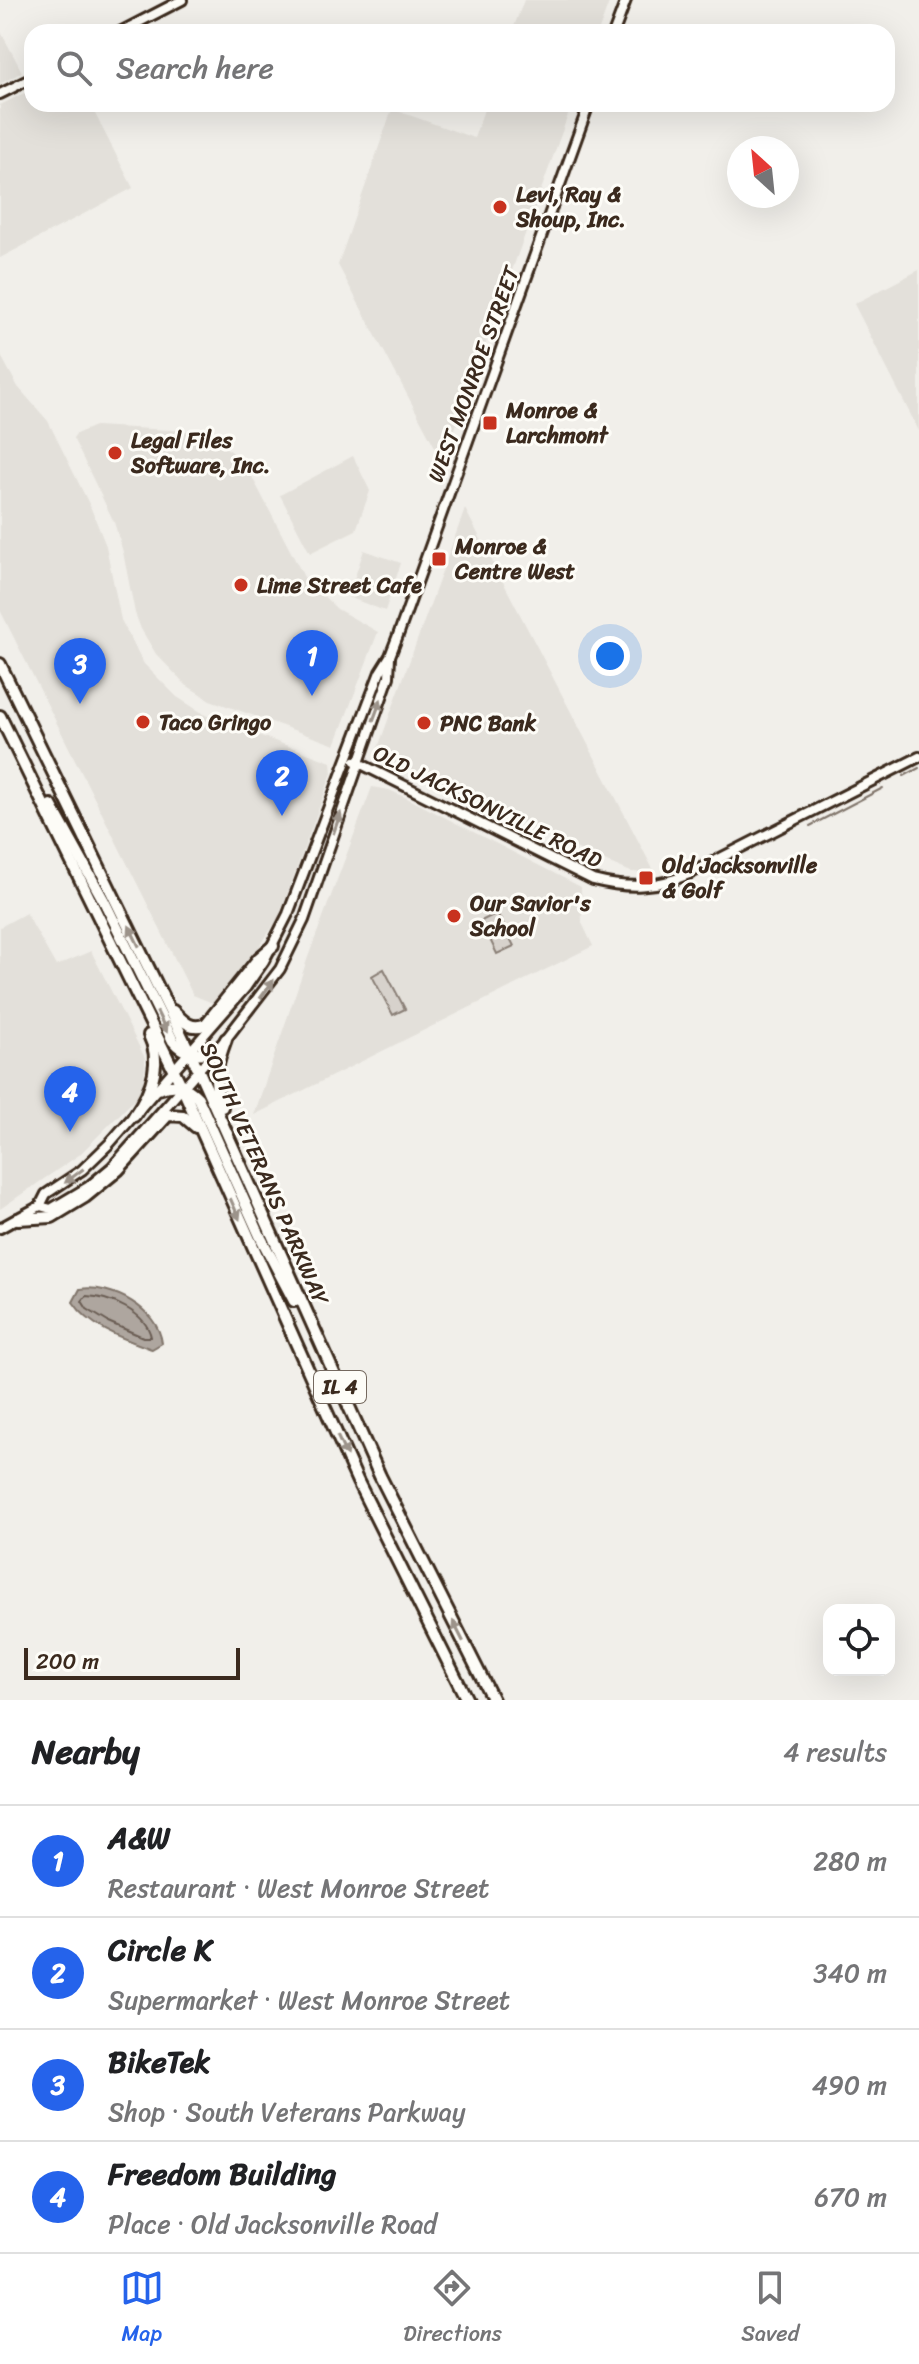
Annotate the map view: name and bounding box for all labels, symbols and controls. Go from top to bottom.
search box [24,24,895,112]
text: Search here [116,41,274,95]
icon: search [52,46,96,90]
north arrow [727,136,799,208]
place label: Levi, Ray & Shoup, Inc. [515,175,626,239]
marker: Levi, Ray & Shoup, Inc. [491,198,509,216]
street label: WEST MONROE STREET [416,259,531,488]
place label: Monroe & Larchmont [505,391,609,455]
marker: Monroe & Larchmont [481,414,499,432]
place label: Legal Files Software, Inc. [130,421,270,485]
marker: Legal Files Software, Inc. [106,444,124,462]
place label: Monroe & Centre West [454,527,575,591]
marker: Monroe & Centre West [430,550,448,568]
place label: Lime Street Cafe [257,566,422,605]
marker: Lime Street Cafe [232,576,250,594]
pin: 1 [286,630,338,696]
your location [590,636,630,676]
pin: 3 [54,638,106,704]
one-way arrow [371,698,384,722]
place label: Taco Gringo [159,703,272,742]
place label: PNC Bank [440,704,536,743]
marker: Taco Gringo [134,713,152,731]
marker: PNC Bank [415,714,433,732]
street label: OLD JACKSONVILLE ROAD [366,734,609,879]
pin: 2 [256,750,308,816]
one-way arrow [331,811,343,835]
place label: Old Jacksonville & Golf [662,846,818,910]
marker: Old Jacksonville & Golf [637,869,655,887]
place label: Our Savior's School [469,884,591,948]
marker: Our Savior's School [445,907,463,925]
one-way arrow [127,924,140,947]
one-way arrow [258,978,274,999]
one-way arrow [155,1010,169,1033]
street label: SOUTH VETERANS PARKWAY [189,1035,341,1313]
pin: 4 [44,1066,96,1132]
one-way arrow [64,1167,84,1183]
one-way arrow [229,1197,242,1221]
road number: IL 4 [314,1371,366,1403]
one-way arrow [335,1434,348,1458]
map controls [823,1604,895,1676]
button: locate [823,1604,895,1676]
one-way arrow [451,1619,464,1642]
text: 200 m [36,1642,99,1681]
scale bar [24,1644,240,1680]
text: Nearby [32,1722,140,1782]
text: 4 results [783,1729,887,1775]
text: A&W [108,1811,170,1865]
text: 1 [52,1838,64,1884]
text: 280 m [813,1838,887,1884]
text: Restaurant · West Monroe Street [108,1865,489,1911]
text: Circle K [108,1923,212,1977]
text: 2 [50,1950,66,1996]
text: 340 m [813,1950,887,1996]
text: Supermarket · West Monroe Street [108,1977,510,2023]
text: BikeTek [108,2035,210,2089]
text: 3 [51,2062,65,2108]
text: 490 m [812,2062,887,2108]
text: Shop · South Veterans Parkway [108,2089,465,2135]
text: Freedom Building [108,2147,336,2201]
text: 4 [50,2174,66,2220]
text: 670 m [814,2174,887,2220]
text: Place · Old Jacksonville Road [108,2201,437,2247]
tab: Map [120,2266,164,2353]
tab: Directions [403,2266,502,2353]
tab: Saved [741,2266,799,2353]

